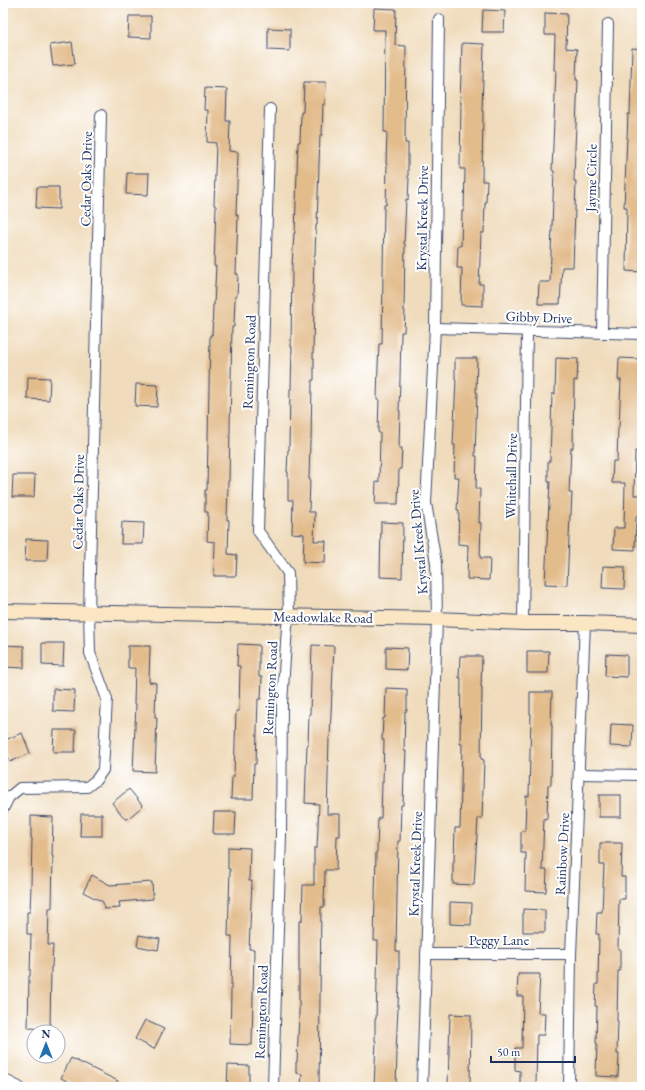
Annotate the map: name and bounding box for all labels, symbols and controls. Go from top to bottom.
street label: Cedar Oaks Drive [76,131,96,227]
street label: Jayme Circle [581,143,601,213]
street label: Krystal Kreek Drive [412,165,432,271]
street label: Gibby Drive [505,307,573,327]
street label: Remington Road [238,314,260,409]
street label: Whitehall Drive [501,433,521,519]
street label: Cedar Oaks Drive [68,454,88,550]
street label: Krystal Kreek Drive [404,488,432,595]
street label: Meadowlake Road [273,607,374,627]
street label: Remington Road [259,640,281,735]
street label: Krystal Kreek Drive [404,811,426,917]
street label: Rainbow Drive [551,812,573,896]
street label: Peggy Lane [469,931,530,949]
street label: Remington Road [250,964,272,1059]
north arrow [26,1024,66,1064]
text: N [42,1027,51,1041]
scale bar [491,1038,575,1064]
text: 50 m [497,1044,521,1060]

